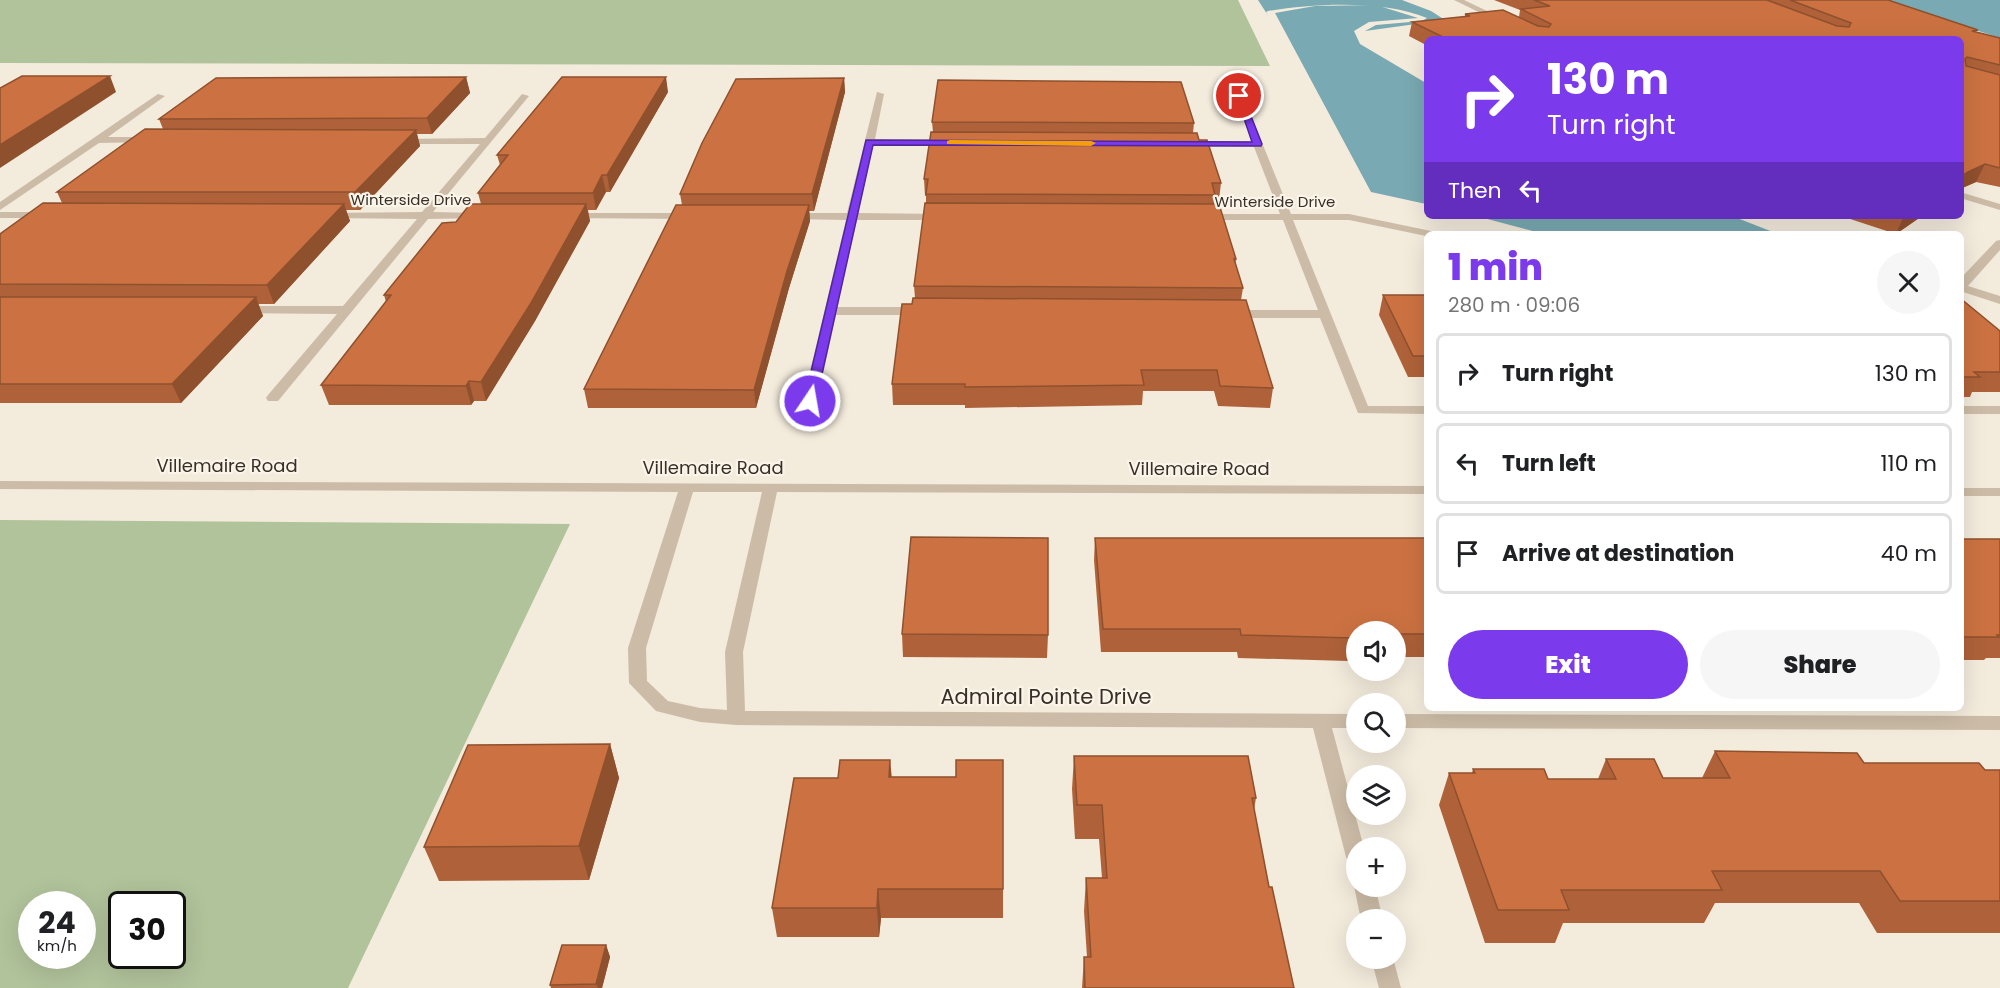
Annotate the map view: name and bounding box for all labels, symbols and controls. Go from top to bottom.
text: 130 m [1547,50,1669,109]
icon: right [1448,60,1526,138]
pin [1213,70,1264,121]
icon: arrive [1222,79,1255,112]
text: Turn right [1547,106,1676,143]
icon: left [1514,174,1547,207]
text: Then [1448,175,1502,206]
street label: Winterside Drive [351,189,471,210]
street label: Winterside Drive [1215,191,1335,212]
text: 1 min [1448,242,1543,293]
button: close [1877,251,1940,314]
text: 280 m · 09:06 [1448,291,1580,319]
icon: right [1451,357,1484,390]
text: Turn right [1502,358,1613,389]
text: 130 m [1875,358,1937,389]
position arrow [778,369,842,433]
icon: left [1451,447,1484,480]
text: Turn left [1502,448,1596,479]
text: 110 m [1881,448,1937,479]
street label: Villemaire Road [156,453,298,478]
street label: Villemaire Road [642,455,784,480]
street label: Villemaire Road [1128,456,1270,481]
icon: arrive [1451,537,1484,570]
text: Arrive at destination [1502,538,1734,569]
text: 40 m [1881,538,1937,569]
map controls [1346,621,1406,969]
button: sound [1346,621,1406,681]
button: Exit [1448,630,1688,699]
button: Share [1700,630,1940,699]
street label: Admiral Pointe Drive [940,682,1152,711]
button: search [1346,693,1406,753]
button: layers [1346,765,1406,825]
button: + [1346,837,1406,897]
speed limit sign: 30 [108,891,186,969]
text: 24 [38,901,76,944]
button: − [1346,909,1406,969]
text: km/h [37,935,77,956]

